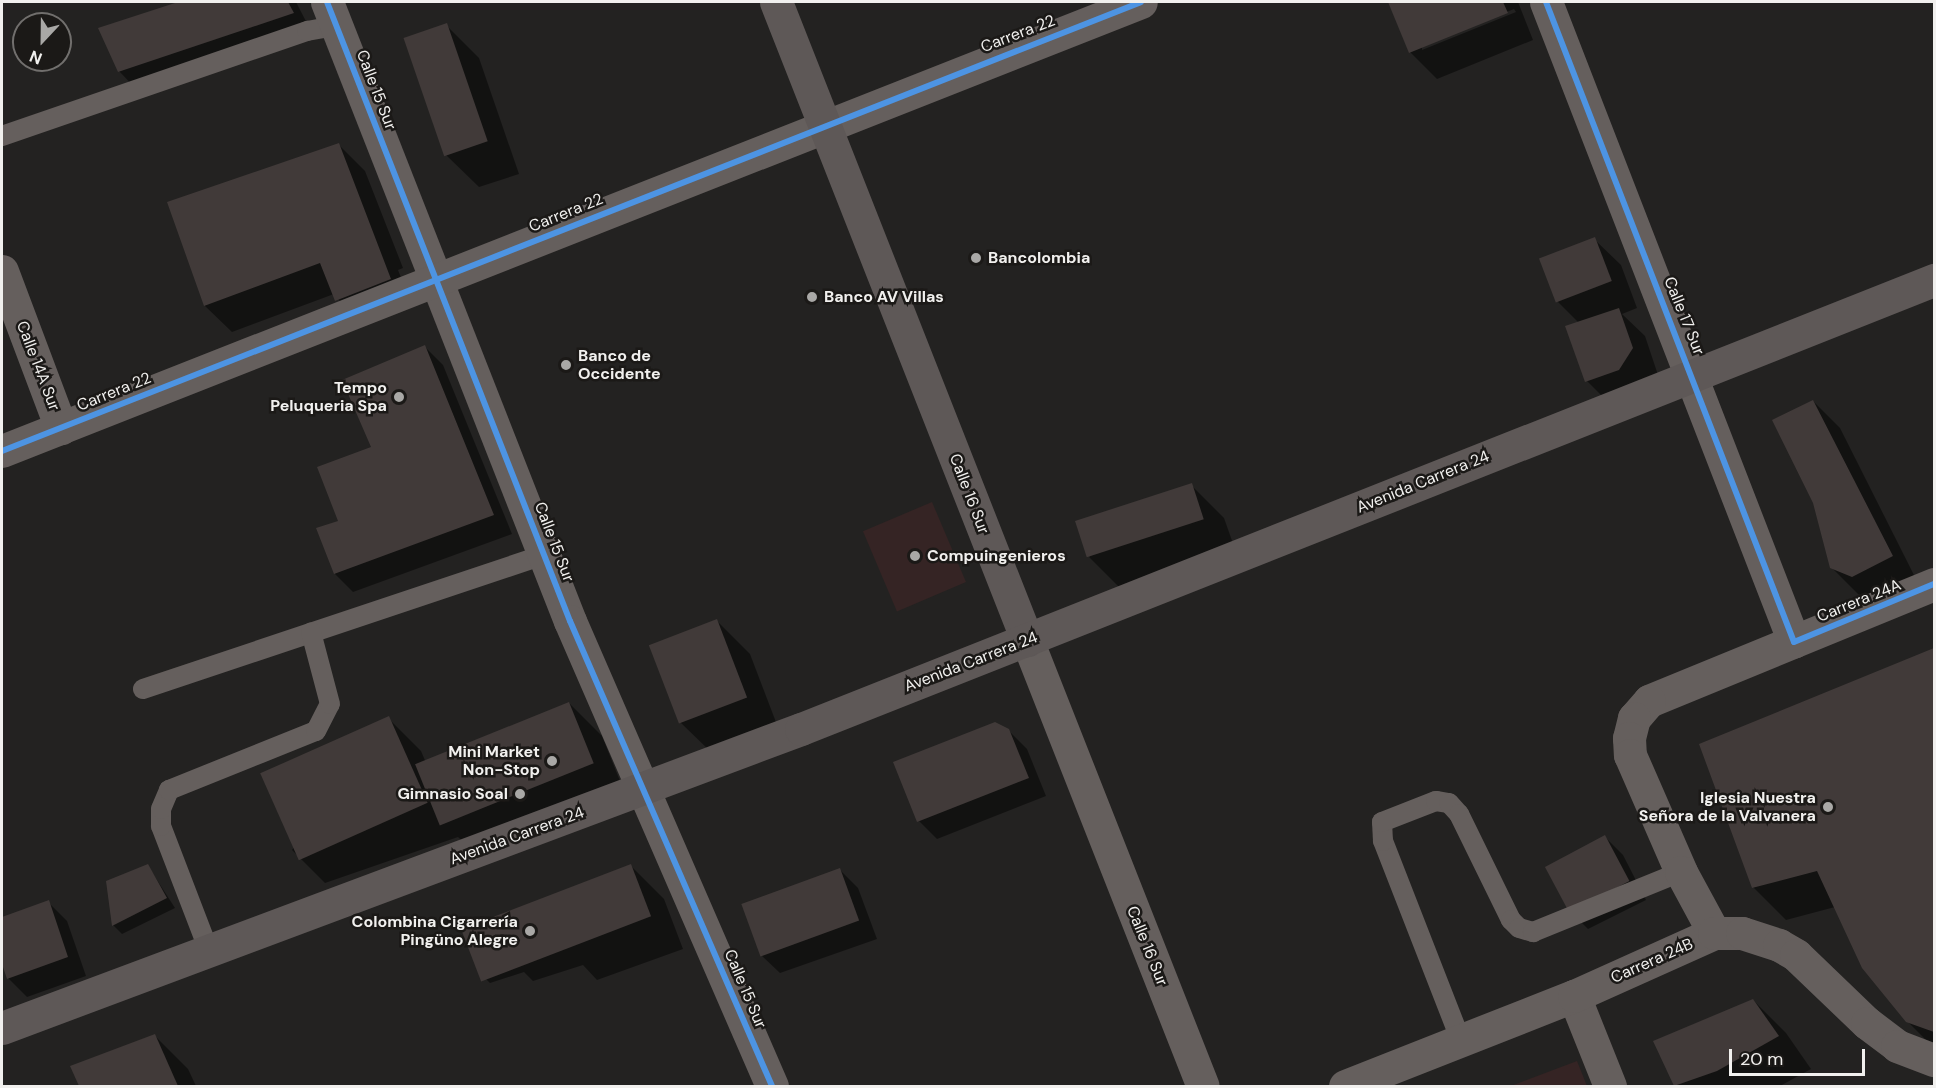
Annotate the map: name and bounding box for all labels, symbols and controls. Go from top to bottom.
street label: Carrera 22 [978,11,1058,57]
north arrow [12,12,72,72]
text: N [26,45,45,69]
street label: Calle 15 Sur [352,47,400,133]
street label: Carrera 22 [526,189,606,237]
place label: Bancolombia [988,248,1090,268]
marker: Bancolombia [969,251,983,265]
street label: Calle 17 Sur [1660,274,1708,358]
place label: Banco AV Villas [824,287,944,307]
marker: Banco AV Villas [805,290,819,304]
street label: Calle 14A Sur [12,318,64,414]
place label: Banco de Occidente [578,346,661,384]
marker: Banco de Occidente [559,358,573,372]
street label: Carrera 22 [74,368,154,416]
place label: Tempo Peluqueria Spa [270,378,387,416]
marker: Tempo Peluqueria Spa [392,390,406,404]
street label: Avenida Carrera 24 [1354,447,1492,517]
street label: Calle 16 Sur [945,451,993,537]
street label: Calle 15 Sur [530,499,578,585]
place label: Compuingenieros [927,546,1066,566]
marker: Compuingenieros [908,549,922,563]
street label: Carrera 24A [1814,575,1904,627]
street label: Avenida Carrera 24 [902,628,1040,696]
place label: Mini Market Non-Stop [448,742,540,780]
marker: Mini Market Non-Stop [545,754,559,768]
place label: Gimnasio Soal [397,784,508,804]
marker: Gimnasio Soal [513,787,527,801]
place label: Iglesia Nuestra Señora de la Valvanera [1639,788,1816,826]
marker: Iglesia Nuestra Señora de la Valvanera [1821,800,1835,814]
street label: Avenida Carrera 24 [447,803,587,869]
street label: Calle 16 Sur [1122,903,1172,989]
place label: Colombina Cigarrería Pingüno Alegre [352,912,518,950]
marker: Colombina Cigarrería Pingüno Alegre [523,924,537,938]
street label: Carrera 24B [1608,934,1696,988]
street label: Calle 15 Sur [720,947,770,1031]
scale bar [1732,1037,1868,1075]
text: 20 m [1740,1047,1783,1071]

